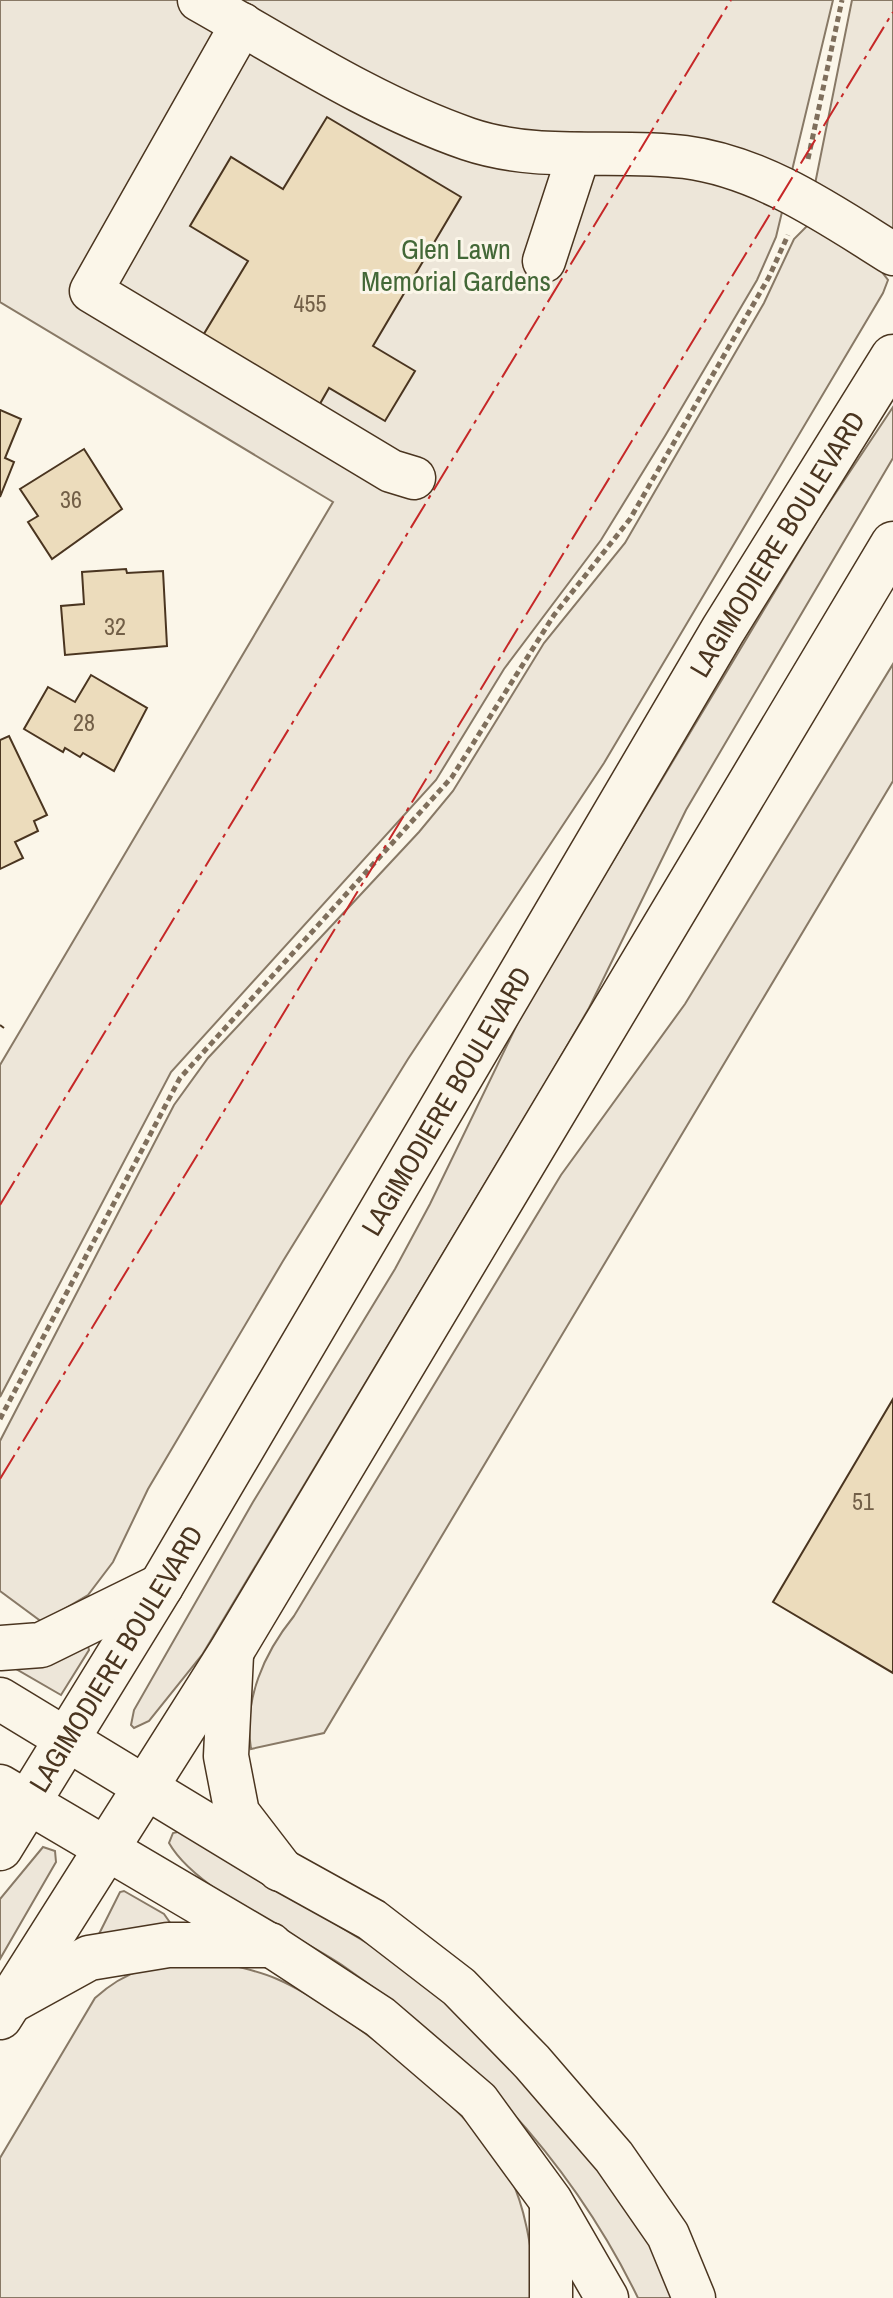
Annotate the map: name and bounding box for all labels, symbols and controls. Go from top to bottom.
park label: Glen Lawn Memorial Gardens [361,230,551,300]
house number: 455 [294,287,326,319]
street label: LAGIMODIERE BOULEVARD [681,404,874,684]
house number: 36 [60,483,82,515]
house number: 32 [104,610,126,642]
house number: 28 [73,706,95,738]
street label: LAGIMODIERE BOULEVARD [352,960,540,1243]
house number: 51 [852,1485,874,1517]
street label: LAGIMODIERE BOULEVARD [20,1518,212,1799]

